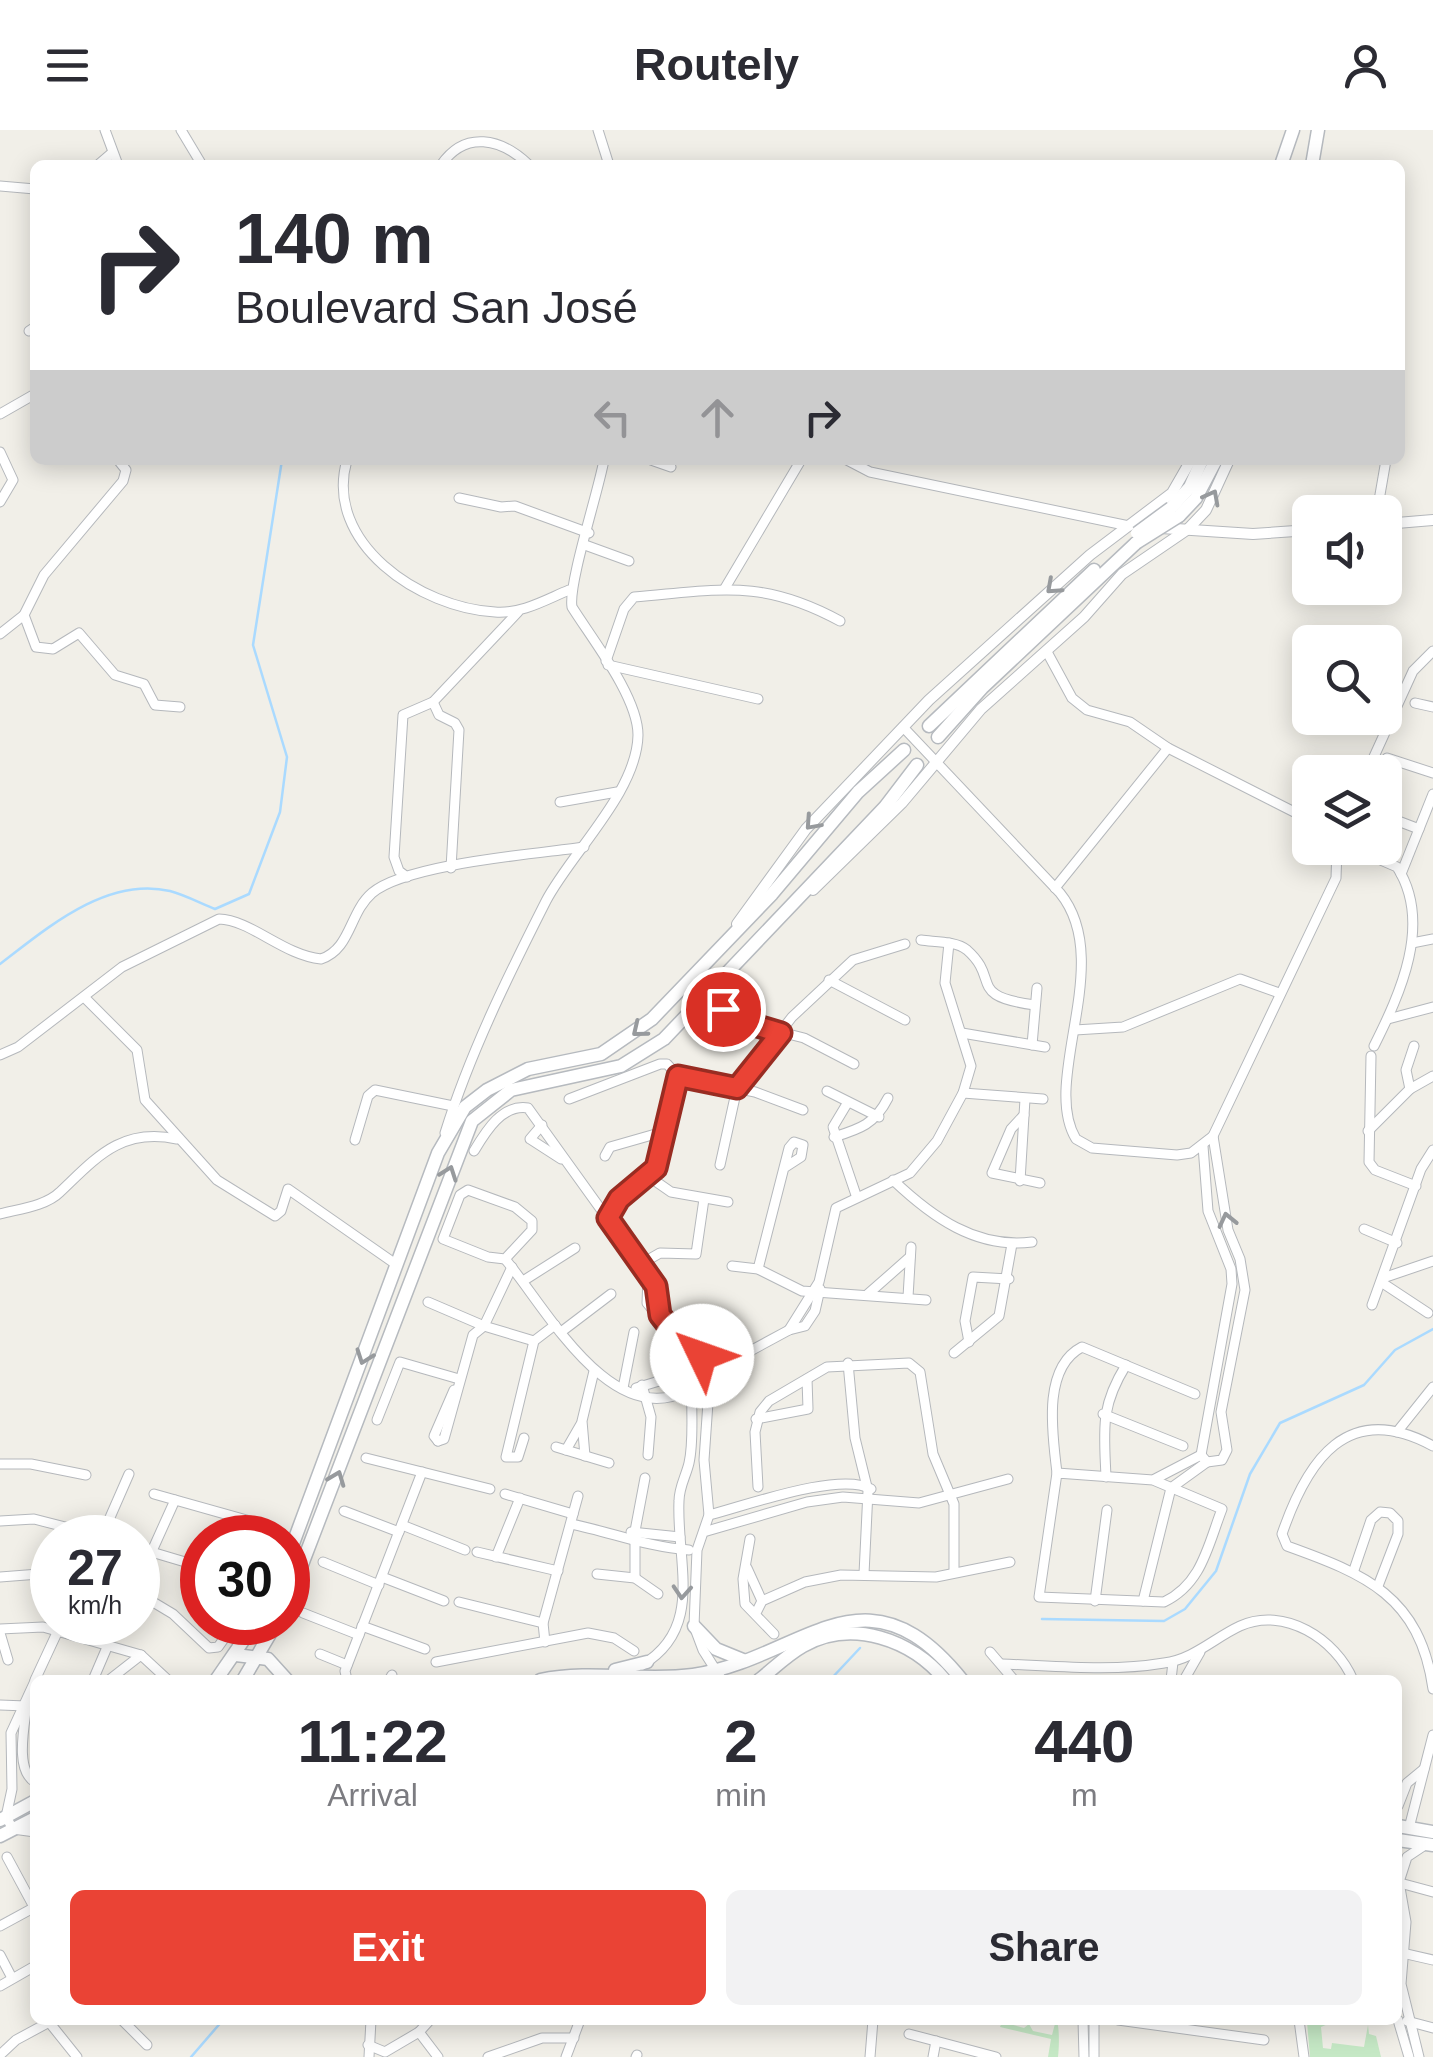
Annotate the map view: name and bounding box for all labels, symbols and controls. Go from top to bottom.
icon: menu [40,38,95,93]
icon: person [1338,38,1393,93]
text: Routely [634,39,799,90]
icon: right [70,200,200,330]
text: 140 m [235,200,433,278]
text: Boulevard San José [235,282,638,333]
icon: left [585,390,640,445]
icon: ahead [690,390,745,445]
icon: right [795,390,850,445]
one-way arrow [1200,489,1219,507]
map controls [1292,495,1402,865]
button: sound [1292,495,1402,605]
one-way arrow [1046,576,1065,594]
button: search [1292,625,1402,735]
button: layers [1292,755,1402,865]
one-way arrow [806,811,824,830]
pin [681,967,766,1052]
icon: arrive [696,982,751,1037]
one-way arrow [632,1018,650,1036]
one-way arrow [437,1166,458,1183]
one-way arrow [1218,1212,1239,1229]
position arrow [650,1304,754,1408]
one-way arrow [355,1347,376,1364]
one-way arrow [325,1471,346,1488]
speed limit sign: 30 [180,1515,310,1645]
text: 27 [67,1540,123,1596]
one-way arrow [671,1585,693,1601]
text: km/h [68,1591,122,1619]
text: 11:22 [298,1708,448,1775]
text: 2 [724,1708,758,1775]
text: 440 [1034,1708,1134,1775]
text: Arrival [327,1777,418,1813]
text: min [715,1777,767,1813]
text: m [1071,1777,1098,1813]
button: Exit [70,1890,706,2005]
button: Share [726,1890,1362,2005]

